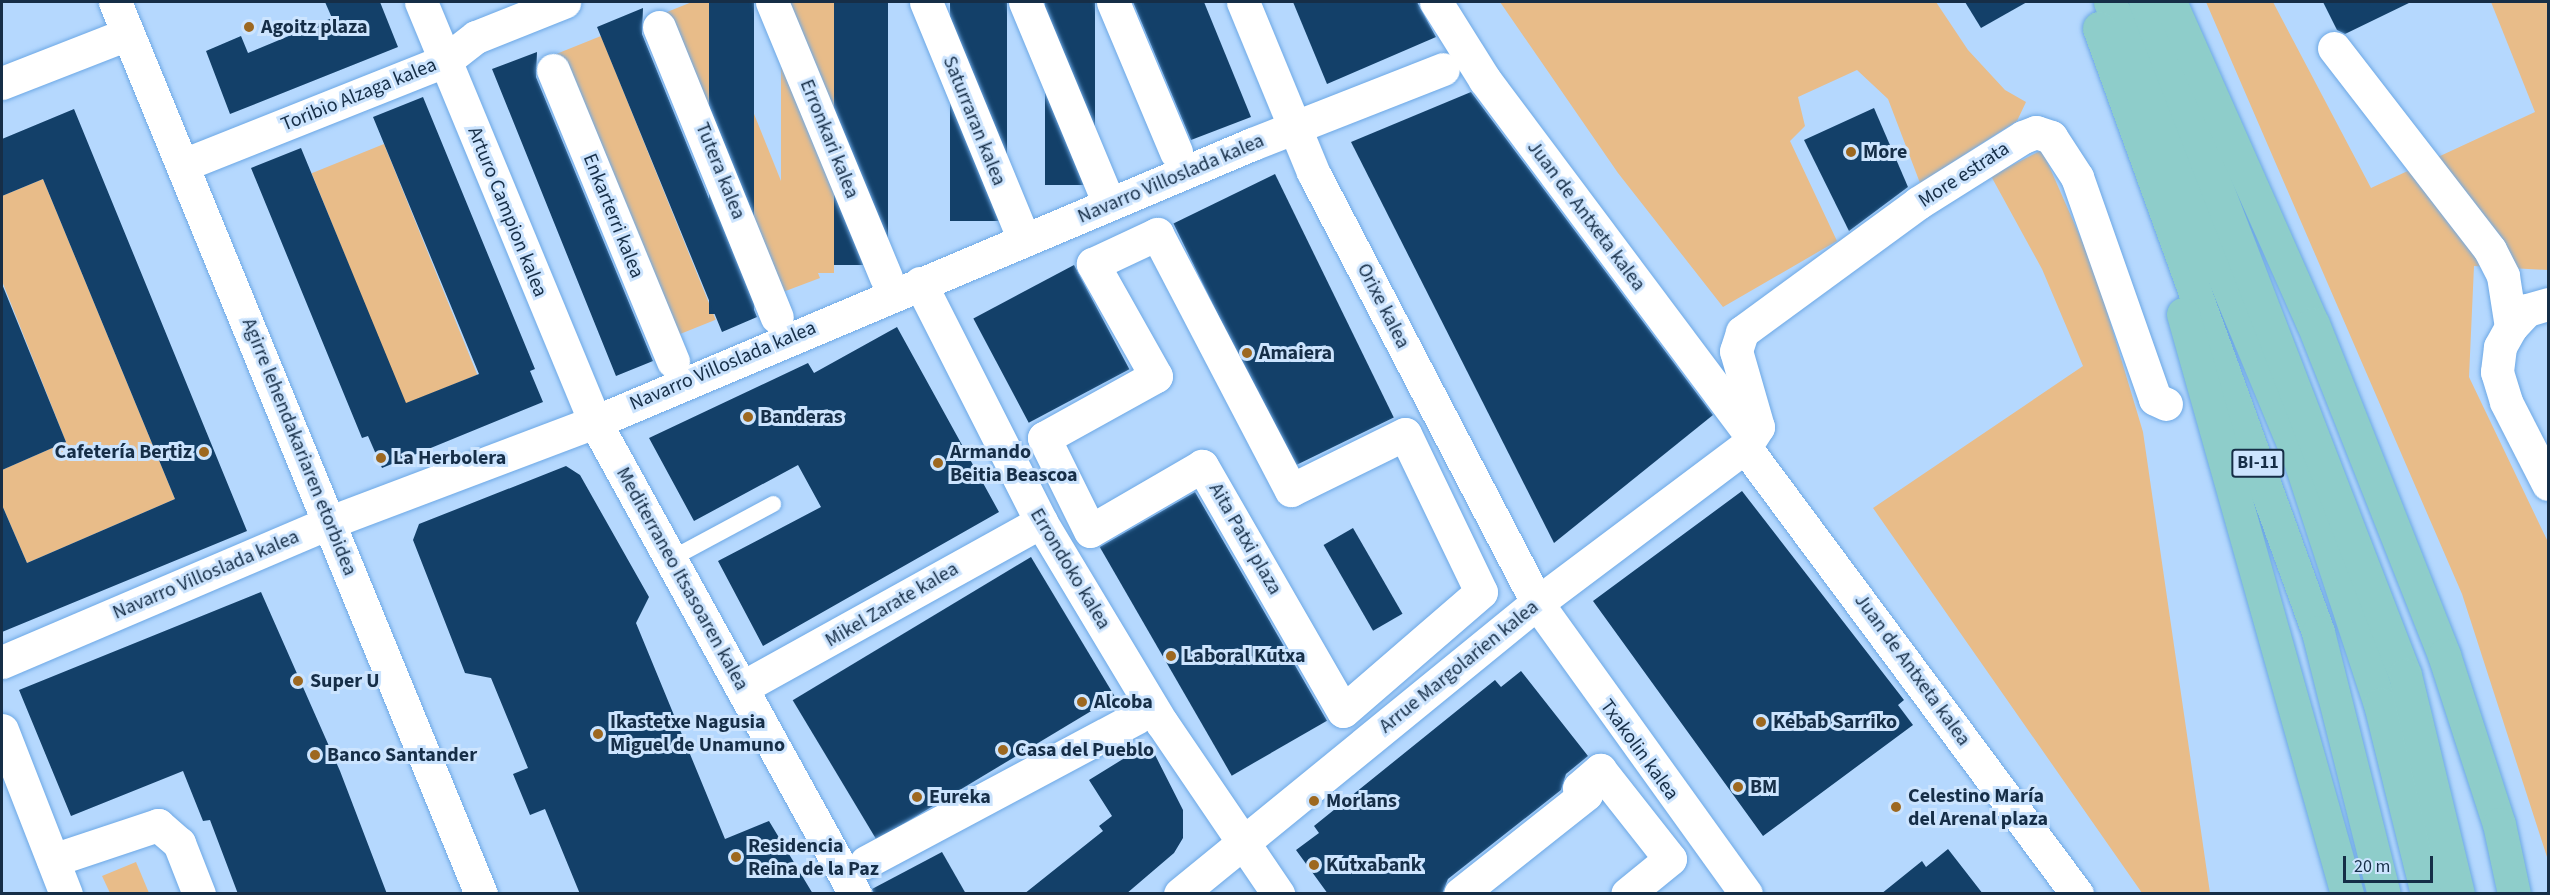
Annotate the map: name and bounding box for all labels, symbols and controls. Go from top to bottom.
place label: Agoitz plaza [261,15,367,39]
marker: Agoitz plaza [242,20,256,34]
street label: Toribio Alzaga kalea [278,53,440,137]
street label: Saturraran kalea [937,53,1011,189]
street label: Erronkari kalea [794,76,864,202]
street label: Tutera kalea [690,119,750,223]
street label: Arturo Campion kalea [462,123,552,301]
street label: Navarro Villoslada kalea [1074,129,1268,229]
street label: Juan de Antxeta kalea [1522,136,1650,296]
street label: More estrata [1914,137,2014,213]
place label: More [1863,140,1907,164]
marker: More [1844,145,1858,159]
street label: Enkarterri kalea [577,150,649,282]
street label: Orixe kalea [1351,259,1415,353]
street label: Agirre lehendakariaren etorbidea [236,315,362,579]
street label: Navarro Villoslada kalea [626,316,820,416]
place label: Amaiera [1259,341,1332,365]
marker: Amaiera [1240,346,1254,360]
place label: Banderas [760,405,843,429]
marker: Banderas [741,410,755,424]
place label: Cafetería Bertiz [55,440,192,464]
place label: Armando Beitia Beascoa [950,440,1078,487]
marker: Cafetería Bertiz [197,445,211,459]
place label: La Herbolera [393,446,506,470]
road number: BI-11 [2231,448,2285,478]
marker: La Herbolera [374,451,388,465]
marker: Armando Beitia Beascoa [931,456,945,470]
street label: Mediterraneo Itsasoaren kalea [611,463,753,695]
street label: Aita Patxi plaza [1203,479,1287,599]
street label: Errondoko kalea [1024,504,1116,634]
street label: Navarro Villoslada kalea [109,525,303,625]
street label: Mikel Zarate kalea [821,557,963,653]
street label: Juan de Antxeta kalea [1849,589,1975,751]
street label: Arrue Margolarien kalea [1374,595,1544,739]
place label: Laboral Kutxa [1183,644,1306,668]
marker: Laboral Kutxa [1164,649,1178,663]
place label: Super U [310,669,380,693]
marker: Super U [291,674,305,688]
place label: Alcoba [1094,690,1153,714]
marker: Alcoba [1075,695,1089,709]
street label: Txakolin kalea [1594,695,1684,805]
place label: Ikastetxe Nagusia Miguel de Unamuno [610,710,785,757]
place label: Kebab Sarriko [1773,710,1897,734]
marker: Kebab Sarriko [1754,715,1768,729]
marker: Ikastetxe Nagusia Miguel de Unamuno [591,727,605,741]
place label: Casa del Pueblo [1015,738,1154,762]
place label: Banco Santander [327,743,477,767]
marker: Casa del Pueblo [996,743,1010,757]
marker: Banco Santander [308,748,322,762]
place label: BM [1750,775,1777,799]
marker: BM [1731,780,1745,794]
place label: Celestino María del Arenal plaza [1908,784,2048,831]
place label: Eureka [929,785,991,809]
place label: Morlans [1326,789,1397,813]
marker: Eureka [910,790,924,804]
marker: Morlans [1307,794,1321,808]
marker: Celestino María del Arenal plaza [1889,800,1903,814]
place label: Residencia Reina de la Paz [748,834,879,881]
scale bar [2346,844,2436,882]
marker: Residencia Reina de la Paz [729,850,743,864]
place label: Kutxabank [1326,853,1422,877]
text: 20 m [2354,854,2390,879]
marker: Kutxabank [1307,858,1321,872]

